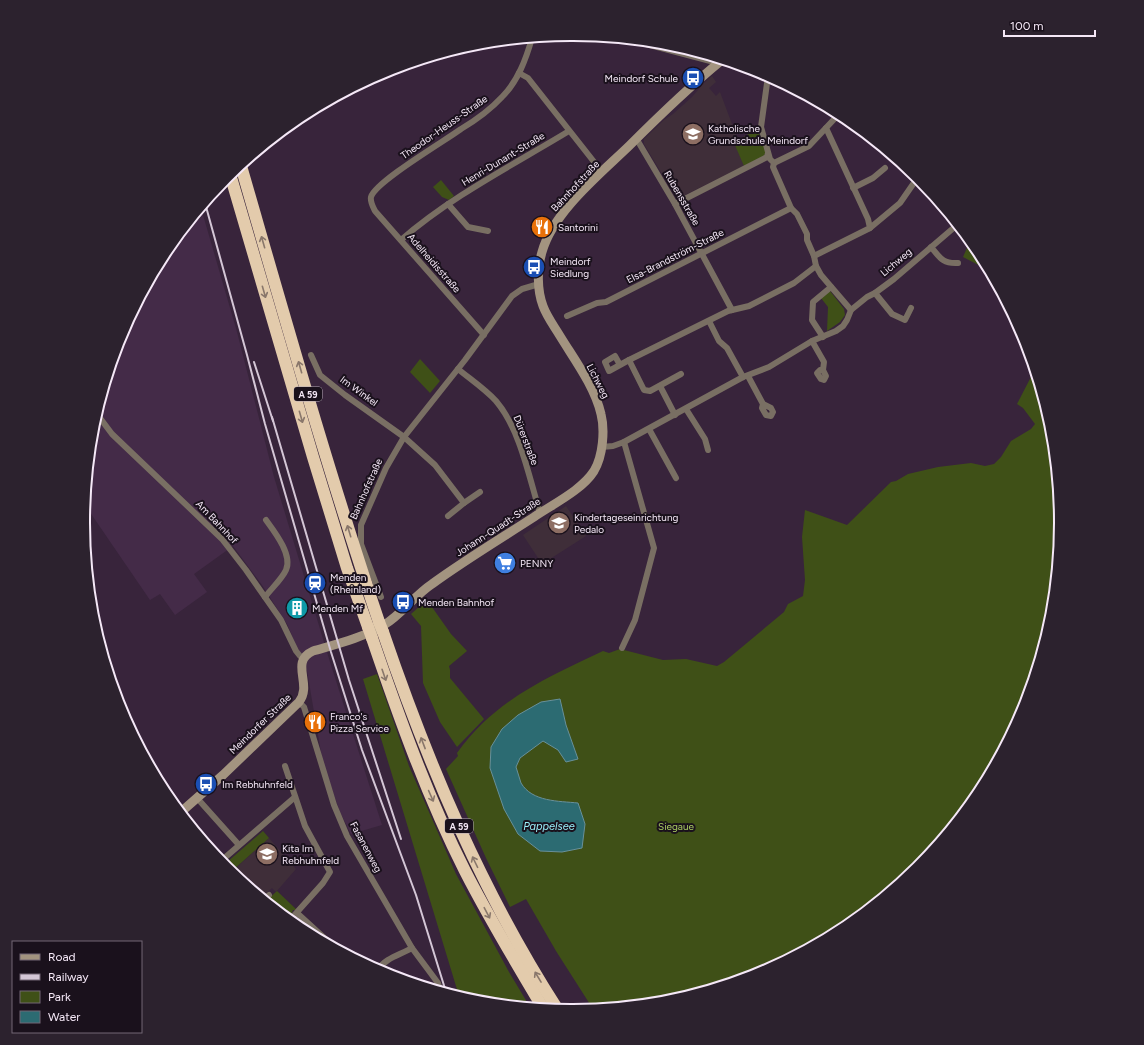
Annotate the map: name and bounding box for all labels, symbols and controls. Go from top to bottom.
scale bar [1004,12,1095,38]
text: 100 m [1010,19,1044,33]
bus stop icon: Meindorf Schule [680,65,706,91]
place label: Meindorf Schule [605,72,679,85]
street label: Theodor-Heuss-Straße [398,92,490,162]
school or university icon: Katholische Grundschule Meindorf [680,121,706,147]
place label: Katholische Grundschule Meindorf [708,122,808,147]
street label: Henri-Dunant-Straße [459,129,547,189]
street label: Bahnhofstraße [548,157,602,214]
street label: Rubensstraße [661,168,703,228]
restaurant icon: Santorini [529,214,555,240]
place label: Santorini [558,221,598,234]
street label: Elsa-Brandström-Straße [624,225,726,286]
street label: Adelheidisstraße [405,231,464,296]
one-way arrow [259,236,266,249]
street label: Lichweg [877,245,915,279]
bus stop icon: Meindorf Siedlung [521,254,547,280]
place label: Meindorf Siedlung [550,255,591,280]
one-way arrow [261,286,268,299]
one-way arrow [296,360,303,373]
street label: Lichweg [584,361,612,401]
street label: Im Winkel [338,373,380,409]
road number: A 59 [294,387,322,401]
one-way arrow [298,410,305,423]
street label: Dürerstraße [510,413,542,467]
street label: Bahnhofstraße [347,456,385,522]
street label: Johann-Quadt-Straße [453,494,543,559]
street label: Am Bahnhof [193,498,241,547]
school or university icon: Kindertageseinrichtung Pedalo [546,510,572,536]
place label: Kindertageseinrichtung Pedalo [574,511,679,536]
one-way arrow [345,526,353,538]
supermarket icon: PENNY [492,550,518,576]
place label: PENNY [520,557,553,570]
station icon: Menden (Rheinland) [302,570,328,596]
place label: Menden (Rheinland) [330,571,381,596]
bus stop icon: Menden Bahnhof [390,589,416,615]
building icon: Menden Mf [284,595,310,621]
place label: Menden Bahnhof [418,596,495,609]
place label: Menden Mf [312,602,363,615]
one-way arrow [381,668,389,680]
street label: Meindorfer Straße [226,691,294,757]
restaurant icon: Franco's Pizza Service [302,709,328,735]
place label: Franco's Pizza Service [330,710,389,735]
one-way arrow [419,738,427,750]
bus stop icon: Im Rebhuhnfeld [193,771,219,797]
place label: Im Rebhuhnfeld [222,778,293,791]
one-way arrow [428,790,435,802]
street label: Fasanenweg [347,819,385,875]
road number: A 59 [445,819,473,833]
water label: Pappelsee [523,820,575,833]
park label: Siegaue [658,820,695,833]
school or university icon: Kita Im Rebhuhnfeld [254,841,280,867]
place label: Kita Im Rebhuhnfeld [282,842,339,867]
one-way arrow [471,857,479,869]
one-way arrow [484,907,491,919]
legend [12,941,142,1033]
text: Road [48,950,76,964]
text: Railway [48,970,89,984]
one-way arrow [533,971,541,983]
text: Park [48,990,71,1004]
text: Water [48,1010,80,1024]

